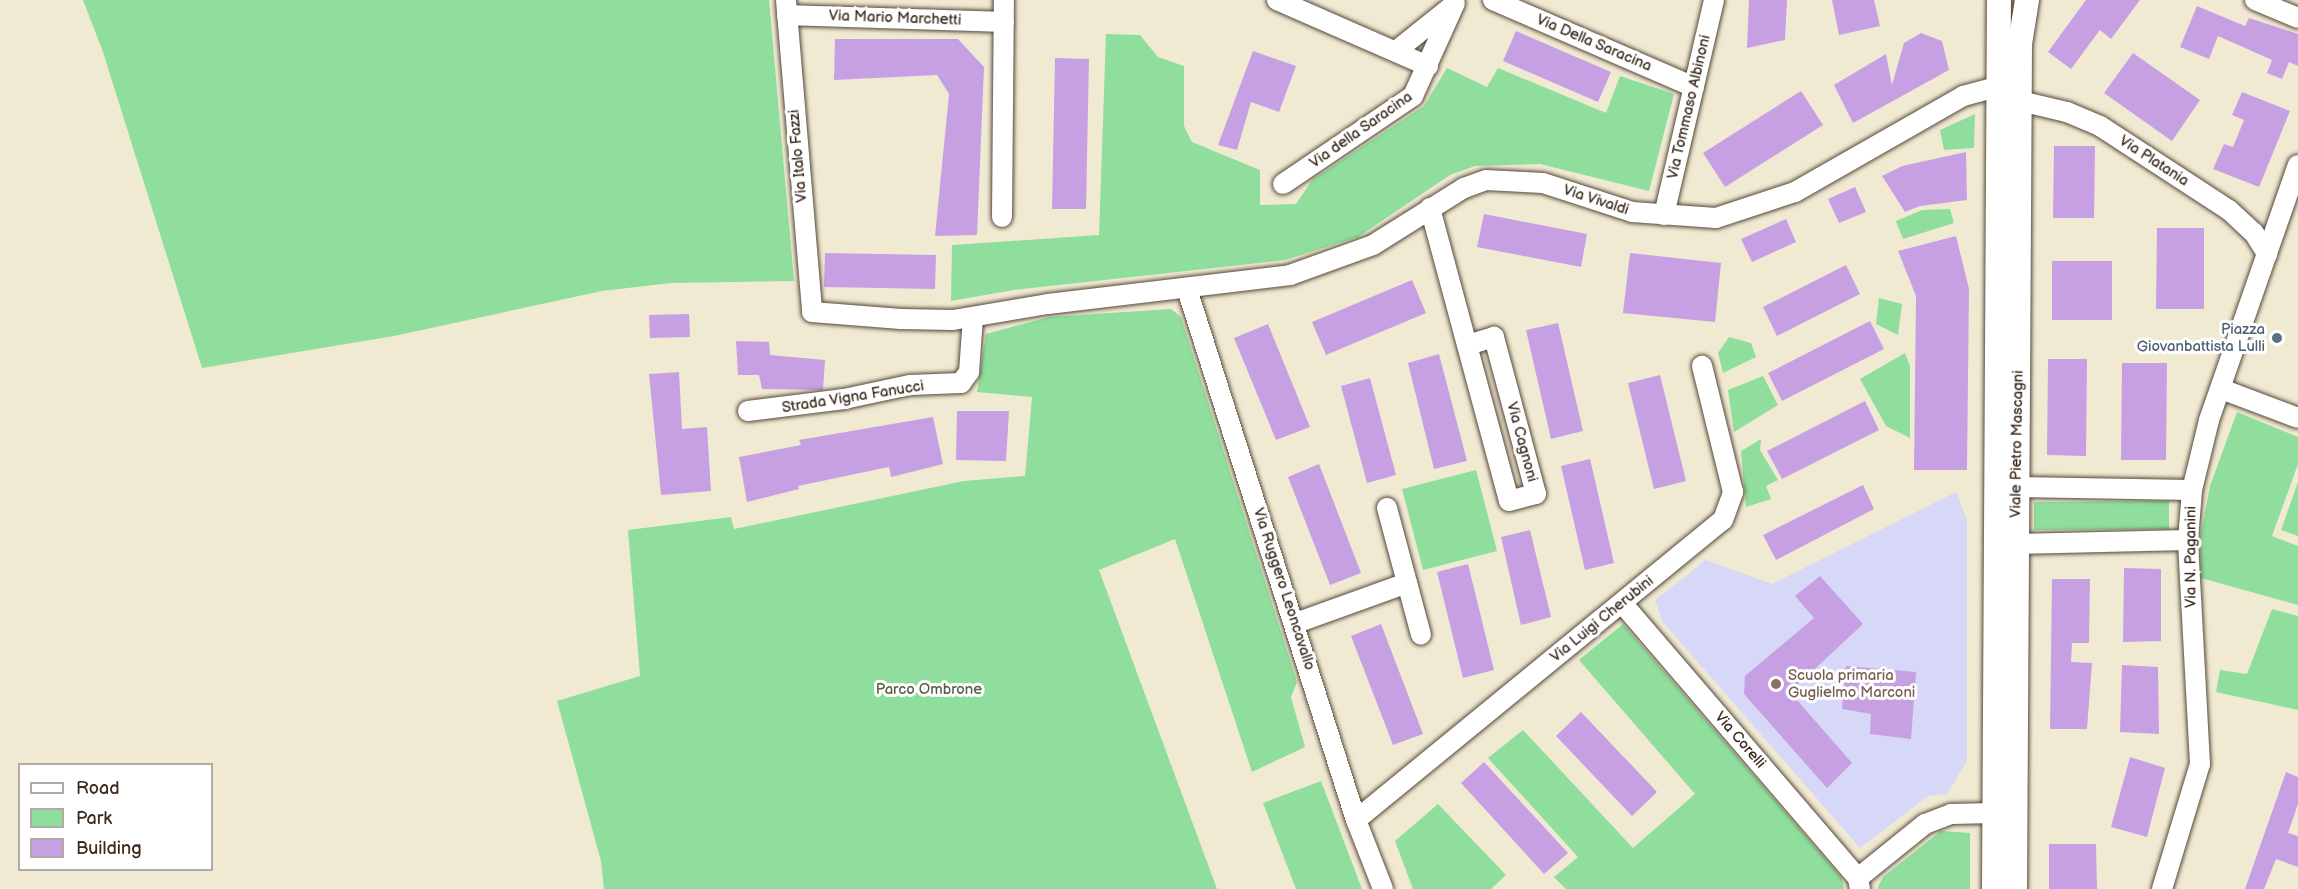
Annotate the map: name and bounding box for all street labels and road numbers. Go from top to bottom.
street label: Via Mario Marchetti [828,7,962,29]
street label: Via Della Saracina [1534,11,1654,75]
street label: Via Tommaso Albinoni [1664,33,1714,181]
street label: Via della Saracina [1306,88,1416,172]
street label: Via Italo Fazzi [785,109,811,203]
street label: Via Platania [2116,132,2192,190]
street label: Via Vivaldi [1561,181,1631,219]
street label: Viale Pietro Mascagni [2007,370,2027,518]
street label: Strada Vigna Fanucci [780,377,926,417]
street label: Via Cagnoni [1503,400,1541,484]
street label: Via Ruggero Leoncavallo [1249,506,1319,672]
street label: Via N. Paganini [2182,506,2200,608]
street label: Via Luigi Cherubini [1547,572,1657,666]
street label: Via Corelli [1711,708,1769,772]

